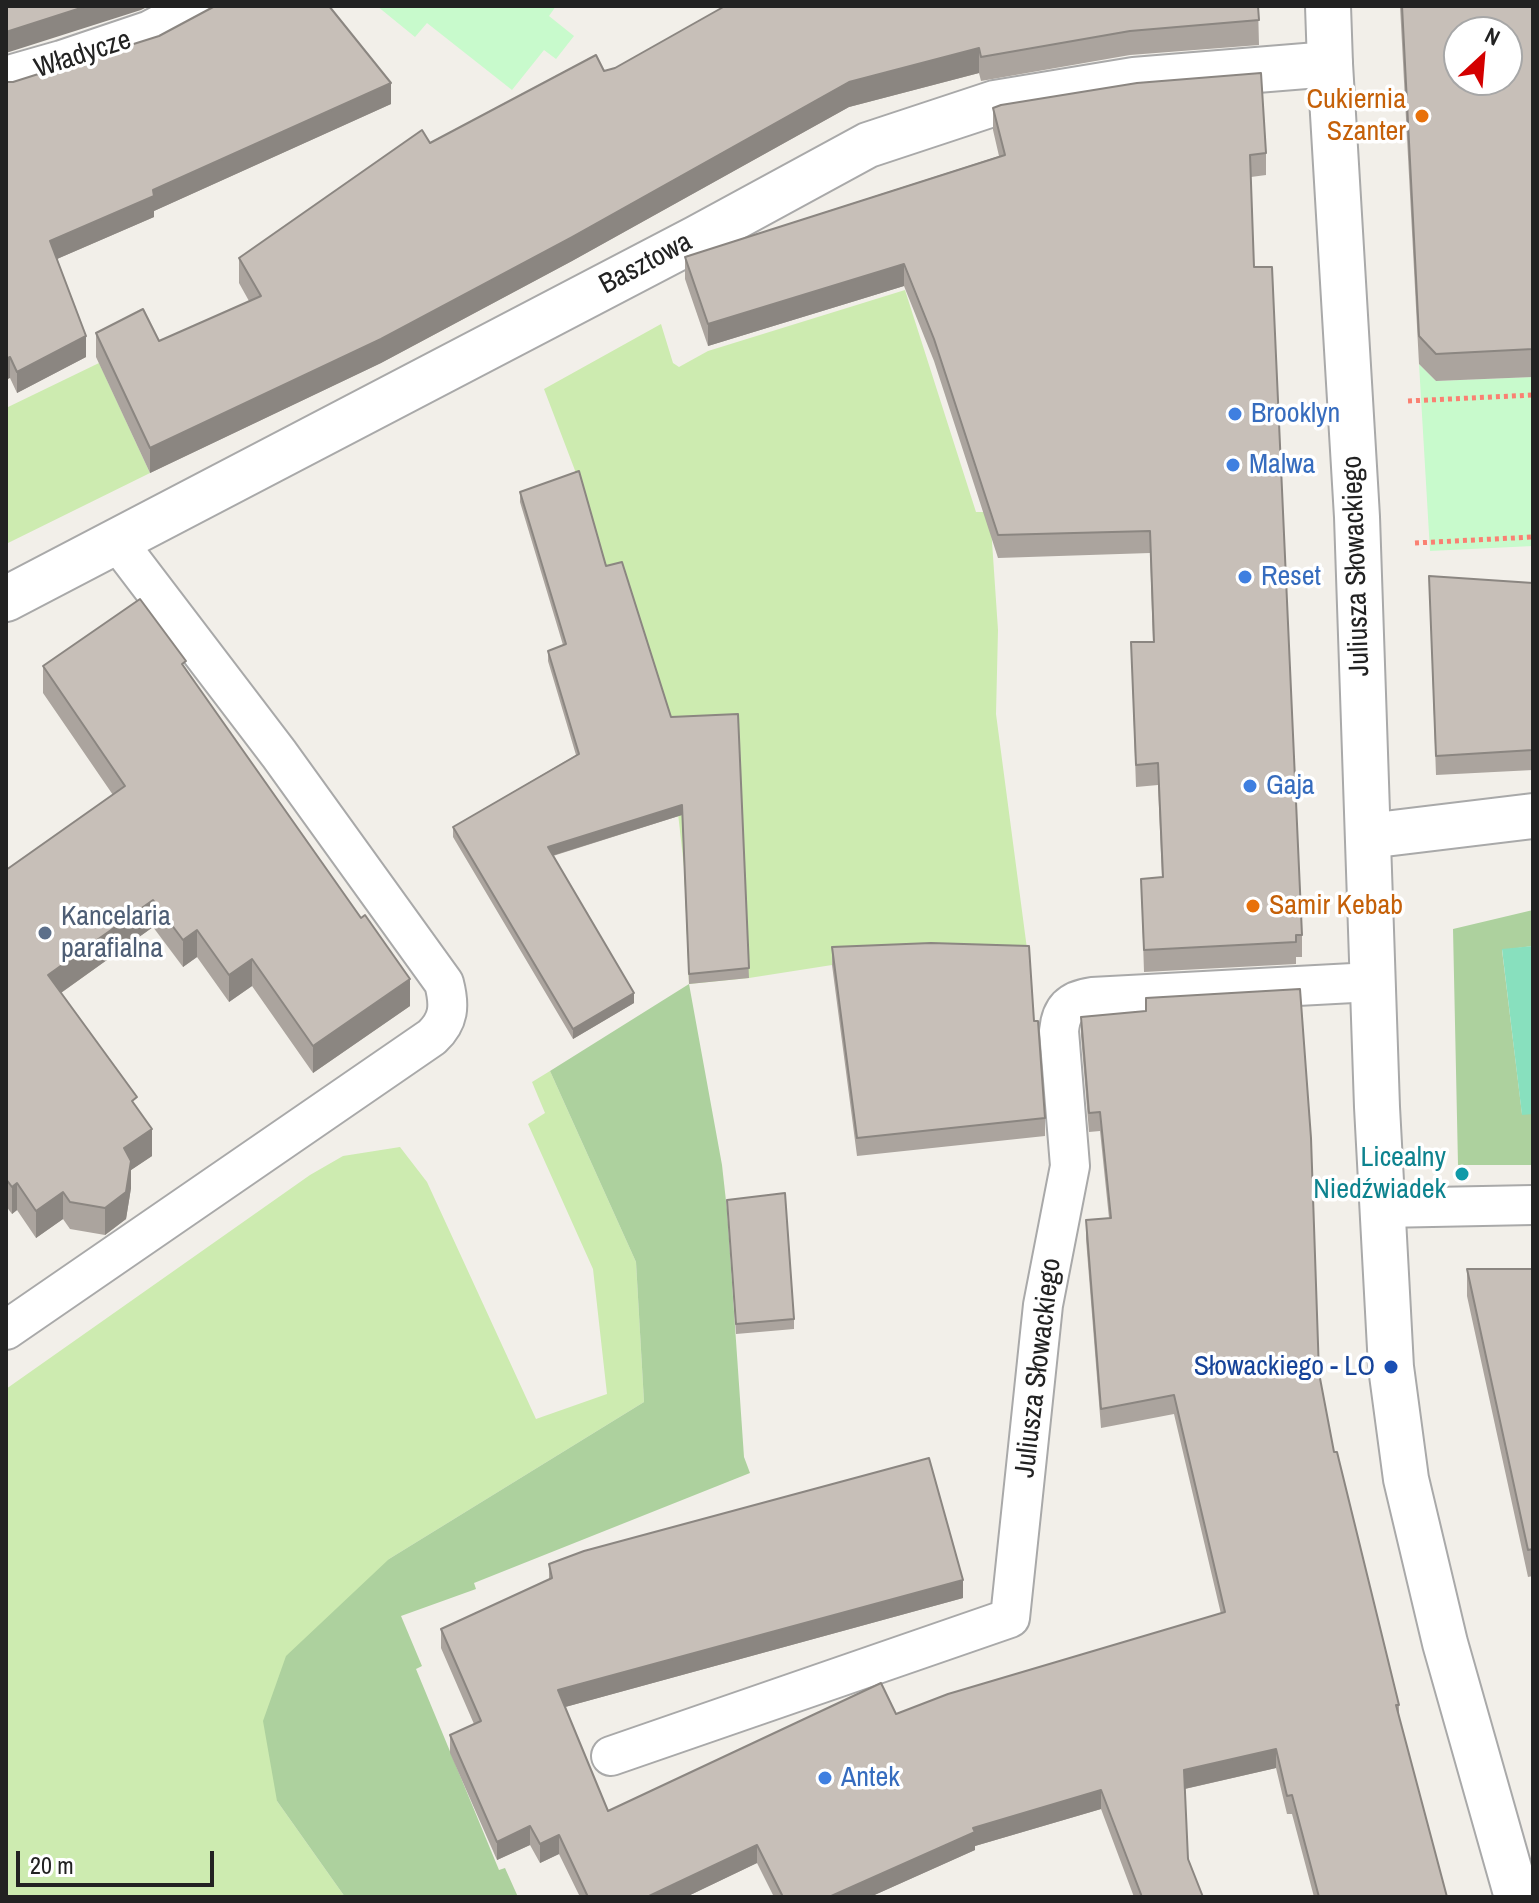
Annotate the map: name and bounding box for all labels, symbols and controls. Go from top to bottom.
north arrow [1443,16,1523,96]
text: N [1480,20,1505,53]
street label: Władycze [30,24,136,86]
place label: Cukiernia Szanter [1306,83,1406,149]
marker: Cukiernia Szanter [1413,107,1431,125]
street label: Basztowa [594,226,698,302]
place label: Brooklyn [1251,397,1340,431]
marker: Brooklyn [1226,405,1244,423]
place label: Malwa [1249,448,1315,482]
street label: Juliusza Słowackiego [1336,455,1378,677]
marker: Malwa [1224,456,1242,474]
place label: Reset [1261,560,1321,594]
marker: Reset [1236,568,1254,586]
place label: Gaja [1266,769,1314,803]
marker: Gaja [1241,777,1259,795]
place label: Samir Kebab [1269,889,1403,923]
marker: Samir Kebab [1244,897,1262,915]
place label: Kancelaria parafialna [61,900,171,966]
marker: Kancelaria parafialna [36,924,54,942]
place label: Licealny Niedźwiadek [1313,1141,1446,1207]
marker: Licealny Niedźwiadek [1453,1165,1471,1183]
street label: Juliusza Słowackiego [1009,1256,1069,1480]
place label: Słowackiego - LO [1194,1350,1375,1384]
marker: Słowackiego - LO [1382,1358,1400,1376]
place label: Antek [841,1761,900,1795]
marker: Antek [816,1769,834,1787]
scale bar [20,1835,218,1885]
text: 20 m [30,1849,74,1881]

